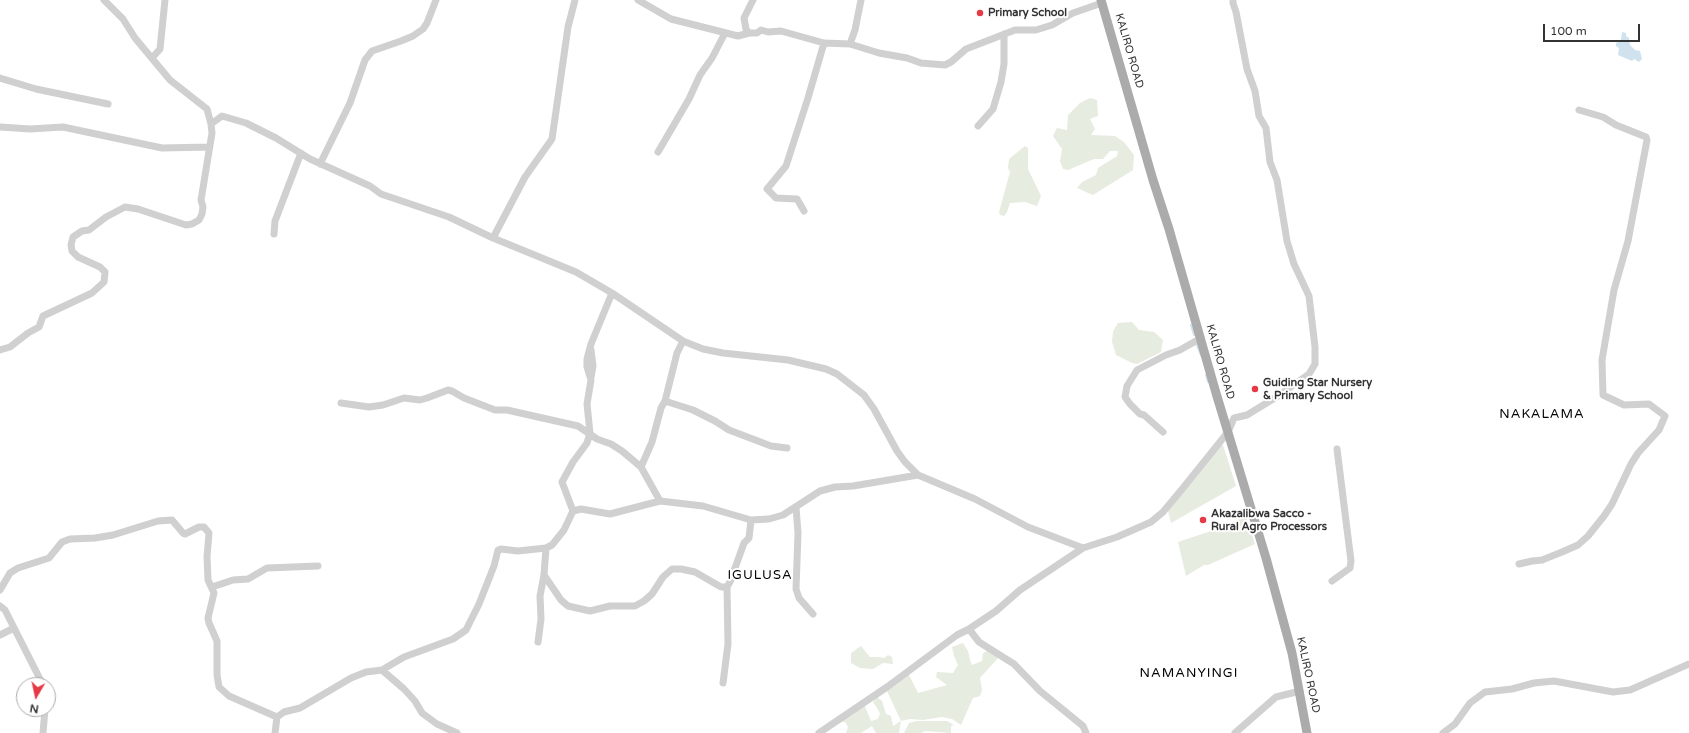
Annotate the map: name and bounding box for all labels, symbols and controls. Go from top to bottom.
place label: Primary School [988,6,1067,20]
marker: Primary School [975,8,985,18]
street label: KALIRO ROAD [1112,12,1146,90]
scale bar [1545,16,1642,42]
text: 100 m [1550,24,1587,38]
street label: KALIRO ROAD [1203,323,1237,401]
place label: Guiding Star Nursery & Primary School [1263,376,1372,402]
marker: Guiding Star Nursery & Primary School [1250,384,1260,394]
district label: NAKALAMA [1499,407,1585,423]
place label: Akazalibwa Sacco - Rural Agro Processors [1211,507,1327,533]
marker: Akazalibwa Sacco - Rural Agro Processors [1198,515,1208,525]
district label: IGULUSA [727,568,793,584]
street label: KALIRO ROAD [1293,636,1323,714]
district label: NAMANYINGI [1140,666,1238,682]
north arrow [16,677,56,717]
text: N [29,701,40,715]

